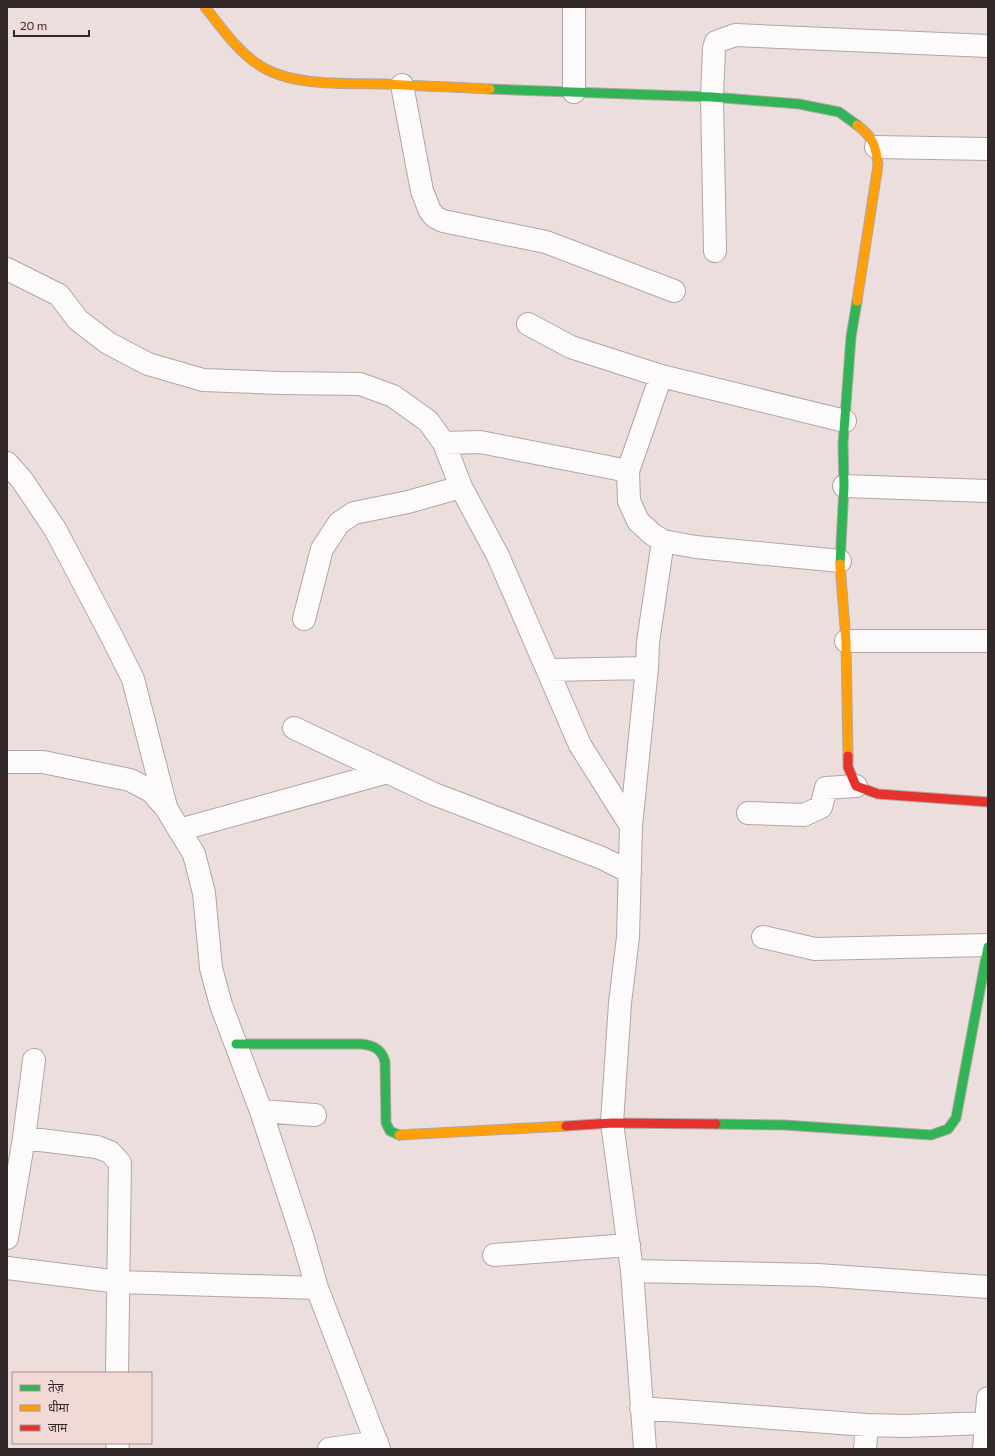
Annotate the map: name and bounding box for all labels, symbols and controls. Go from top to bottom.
scale bar [14,12,89,38]
text: 20 m [20,18,47,32]
legend [12,1372,152,1444]
text: तेज़ [48,1380,65,1394]
text: धीमा [48,1400,70,1414]
text: जाम [48,1420,68,1434]

